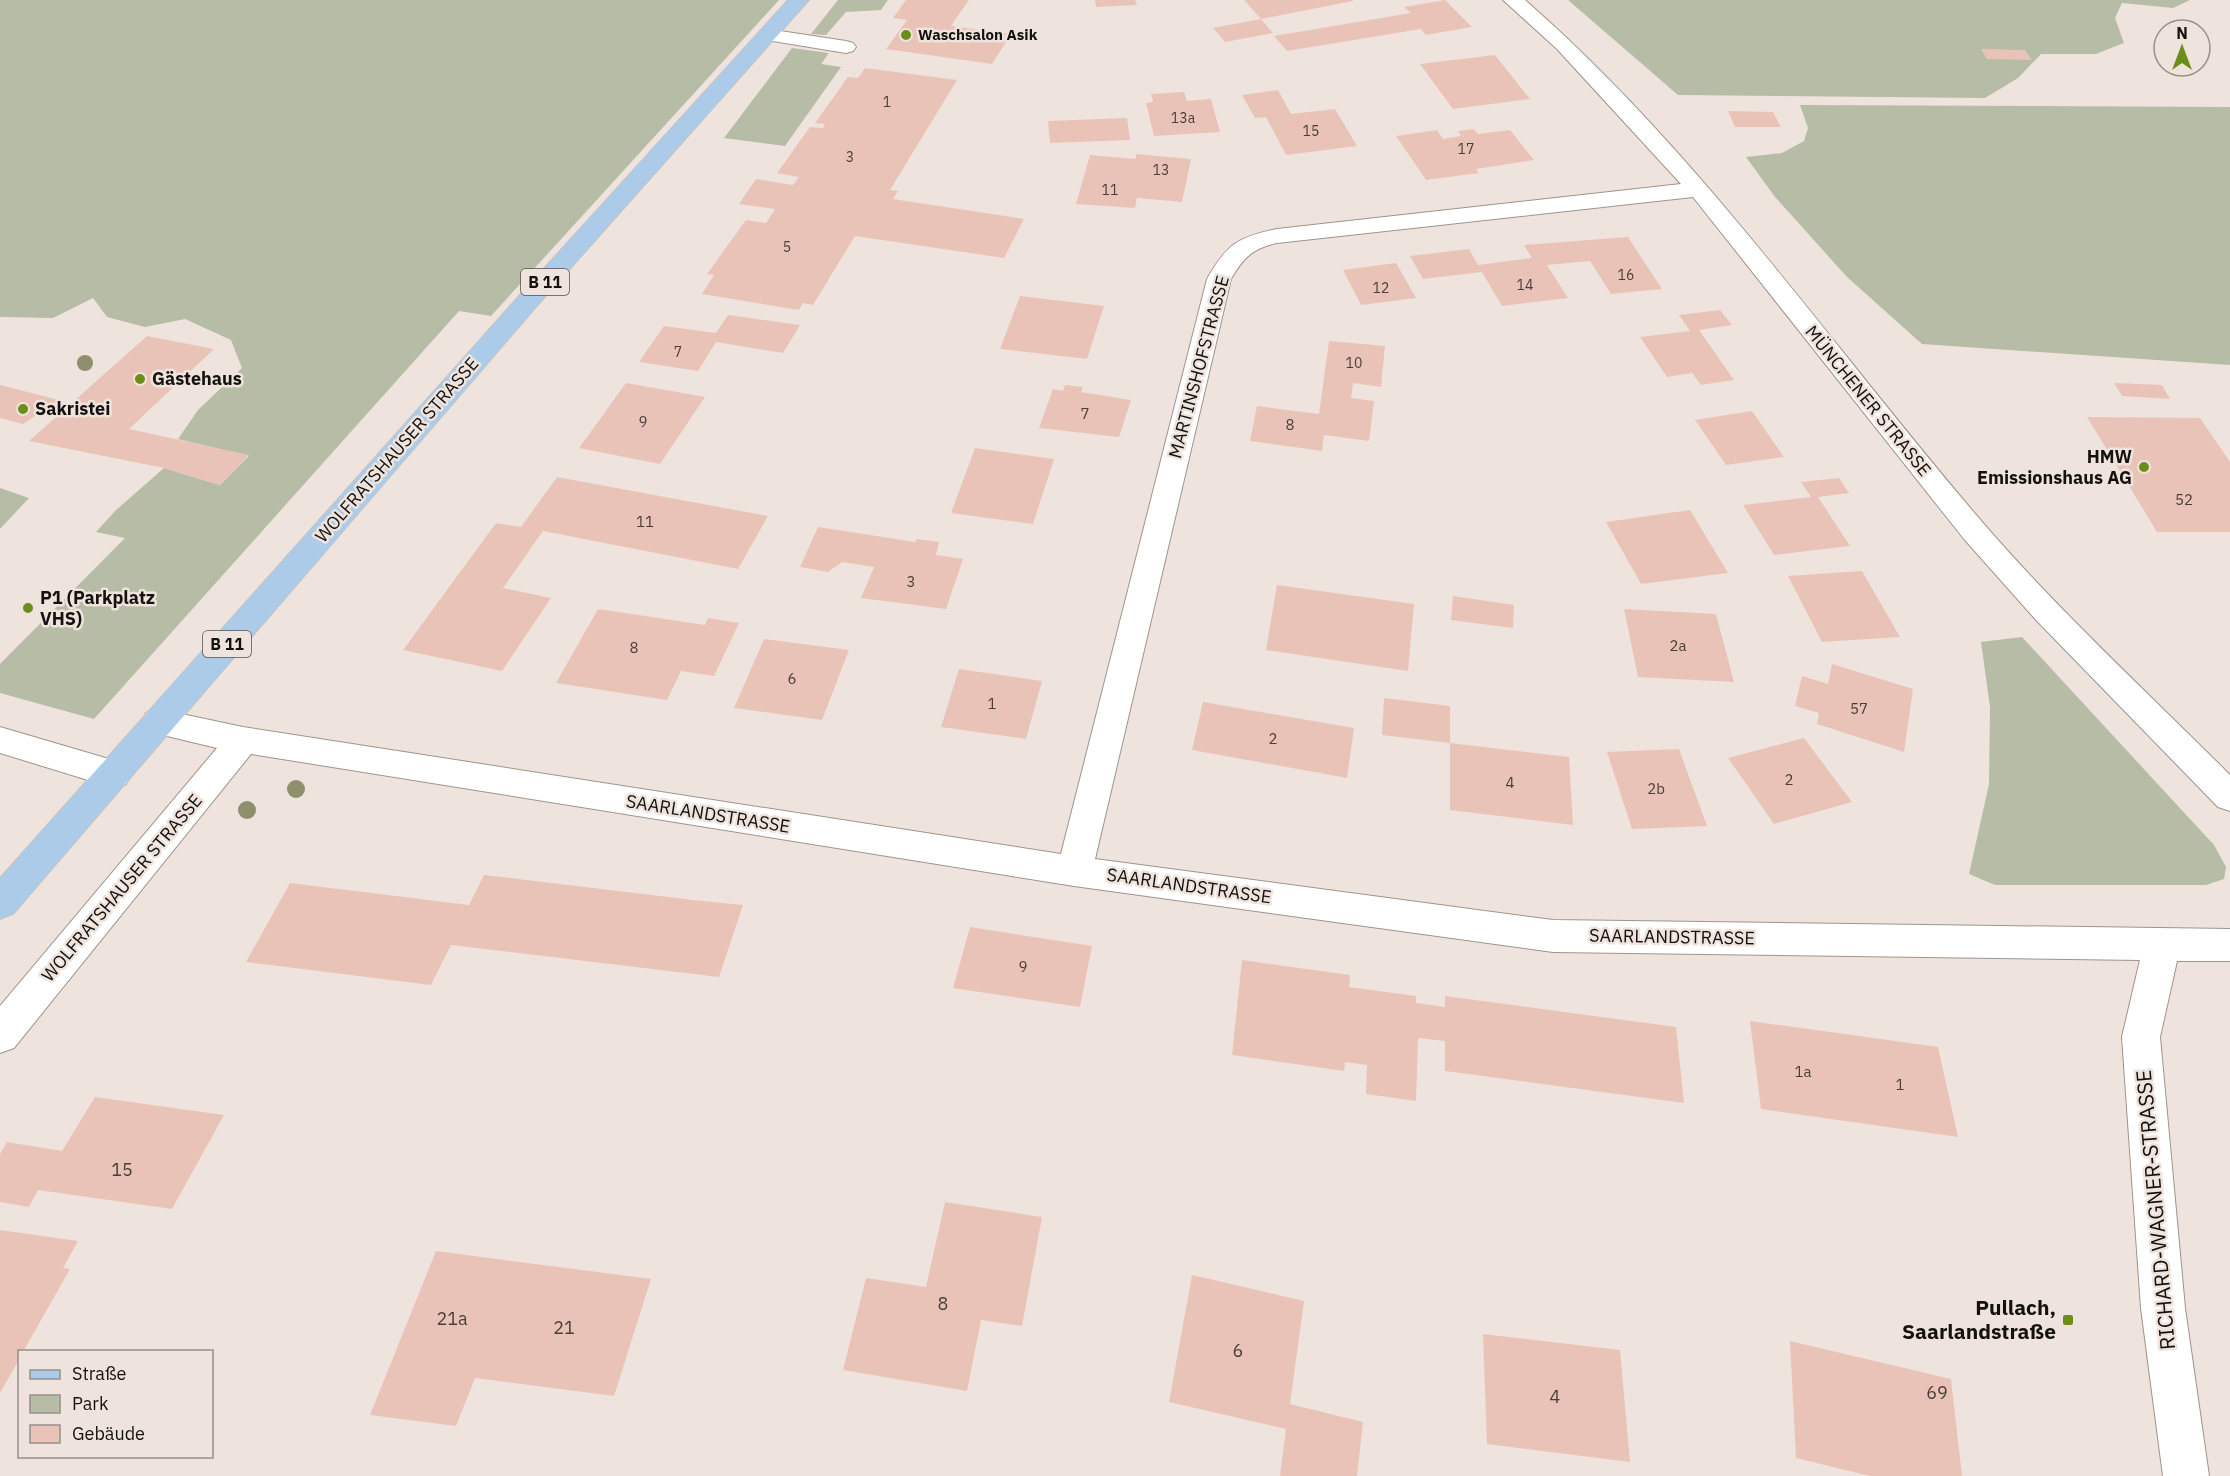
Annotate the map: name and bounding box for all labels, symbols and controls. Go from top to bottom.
north arrow [2152,18,2212,78]
text: N [2176,23,2188,43]
place label: Waschsalon Asik [918,25,1038,44]
marker: Waschsalon Asik [899,28,913,42]
house number: 1 [883,93,891,111]
house number: 13a [1171,109,1196,127]
house number: 15 [1303,122,1319,140]
house number: 17 [1458,140,1474,158]
house number: 3 [846,148,854,166]
house number: 13 [1153,161,1169,179]
house number: 11 [1102,181,1118,199]
house number: 5 [783,238,791,256]
house number: 16 [1618,266,1634,284]
road number: B 11 [521,269,569,295]
street label: MARTINSHOFSTRASSE [1163,273,1234,461]
house number: 14 [1517,276,1533,294]
house number: 12 [1373,279,1389,297]
street label: MÜNCHENER STRASSE [1800,320,1936,481]
house number: 7 [674,343,682,361]
street label: WOLFRATSHAUSER STRASSE [310,352,483,547]
house number: 10 [1346,354,1362,372]
place label: Gästehaus [152,367,242,390]
marker: Gästehaus [133,372,147,386]
place label: Sakristei [35,397,110,420]
marker: Sakristei [16,402,30,416]
house number: 7 [1080,404,1090,423]
house number: 9 [638,412,648,431]
house number: 8 [1285,415,1295,434]
place label: HMW Emissionshaus AG [1977,445,2132,489]
marker: HMW Emissionshaus AG [2137,460,2151,474]
house number: 52 [2175,490,2193,509]
house number: 11 [636,512,654,531]
house number: 3 [906,572,916,591]
place label: P1 (Parkplatz VHS) [40,586,155,630]
marker: P1 (Parkplatz VHS) [21,601,35,615]
road number: B 11 [203,631,251,657]
house number: 2a [1669,636,1687,655]
house number: 8 [629,638,639,657]
house number: 6 [787,669,797,688]
house number: 1 [987,694,997,713]
house number: 57 [1850,699,1868,718]
house number: 2 [1268,729,1278,748]
house number: 2 [1784,770,1794,789]
house number: 4 [1505,773,1515,792]
house number: 2b [1647,779,1665,798]
street label: WOLFRATSHAUSER STRASSE [36,789,207,986]
street label: SAARLANDSTRASSE [624,789,792,838]
street label: SAARLANDSTRASSE [1105,863,1273,908]
street label: SAARLANDSTRASSE [1589,924,1755,949]
house number: 9 [1018,957,1028,976]
house number: 1a [1794,1062,1812,1081]
street label: RICHARD-WAGNER-STRASSE [2129,1069,2181,1351]
house number: 1 [1895,1075,1905,1094]
house number: 15 [111,1158,133,1181]
house number: 8 [938,1292,948,1315]
place label: Pullach, Saarlandstraße [1902,1293,2056,1345]
house number: 21a [436,1307,468,1330]
marker: Pullach, Saarlandstraße [2061,1313,2075,1327]
house number: 21 [553,1316,575,1339]
house number: 6 [1233,1339,1243,1362]
legend [18,1350,213,1458]
text: Straße [72,1362,126,1385]
house number: 69 [1926,1381,1948,1404]
house number: 4 [1550,1385,1561,1408]
text: Park [72,1392,109,1415]
text: Gebäude [72,1422,145,1445]

